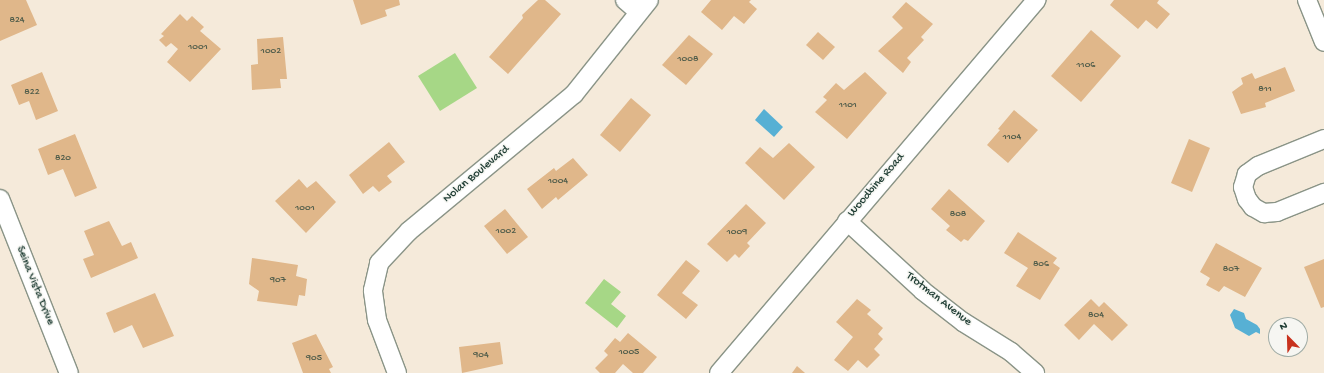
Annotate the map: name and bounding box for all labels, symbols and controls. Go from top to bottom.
house number: 824 [9,15,25,27]
house number: 1001 [188,42,208,54]
house number: 1002 [261,46,281,58]
house number: 1008 [678,54,698,66]
house number: 1106 [1077,60,1095,72]
house number: 811 [1258,84,1272,96]
house number: 822 [24,87,40,99]
house number: 1101 [839,100,857,112]
house number: 1104 [1003,132,1021,144]
street label: Nolan Boulevard [441,143,513,207]
street label: Woodbine Road [845,151,909,221]
house number: 820 [55,153,71,165]
house number: 1004 [548,176,568,188]
house number: 1001 [295,203,315,215]
house number: 808 [950,209,966,221]
house number: 1002 [496,226,516,238]
house number: 1009 [727,227,747,239]
street label: Seina Vista Drive [12,244,56,328]
house number: 806 [1033,259,1049,271]
house number: 807 [1223,264,1239,276]
street label: Trotman Avenue [902,270,974,330]
house number: 907 [270,275,286,287]
house number: 804 [1088,310,1104,322]
north arrow [1268,317,1308,357]
text: N [1278,320,1289,334]
house number: 1005 [619,347,639,359]
house number: 904 [473,350,489,362]
house number: 905 [306,353,322,365]

